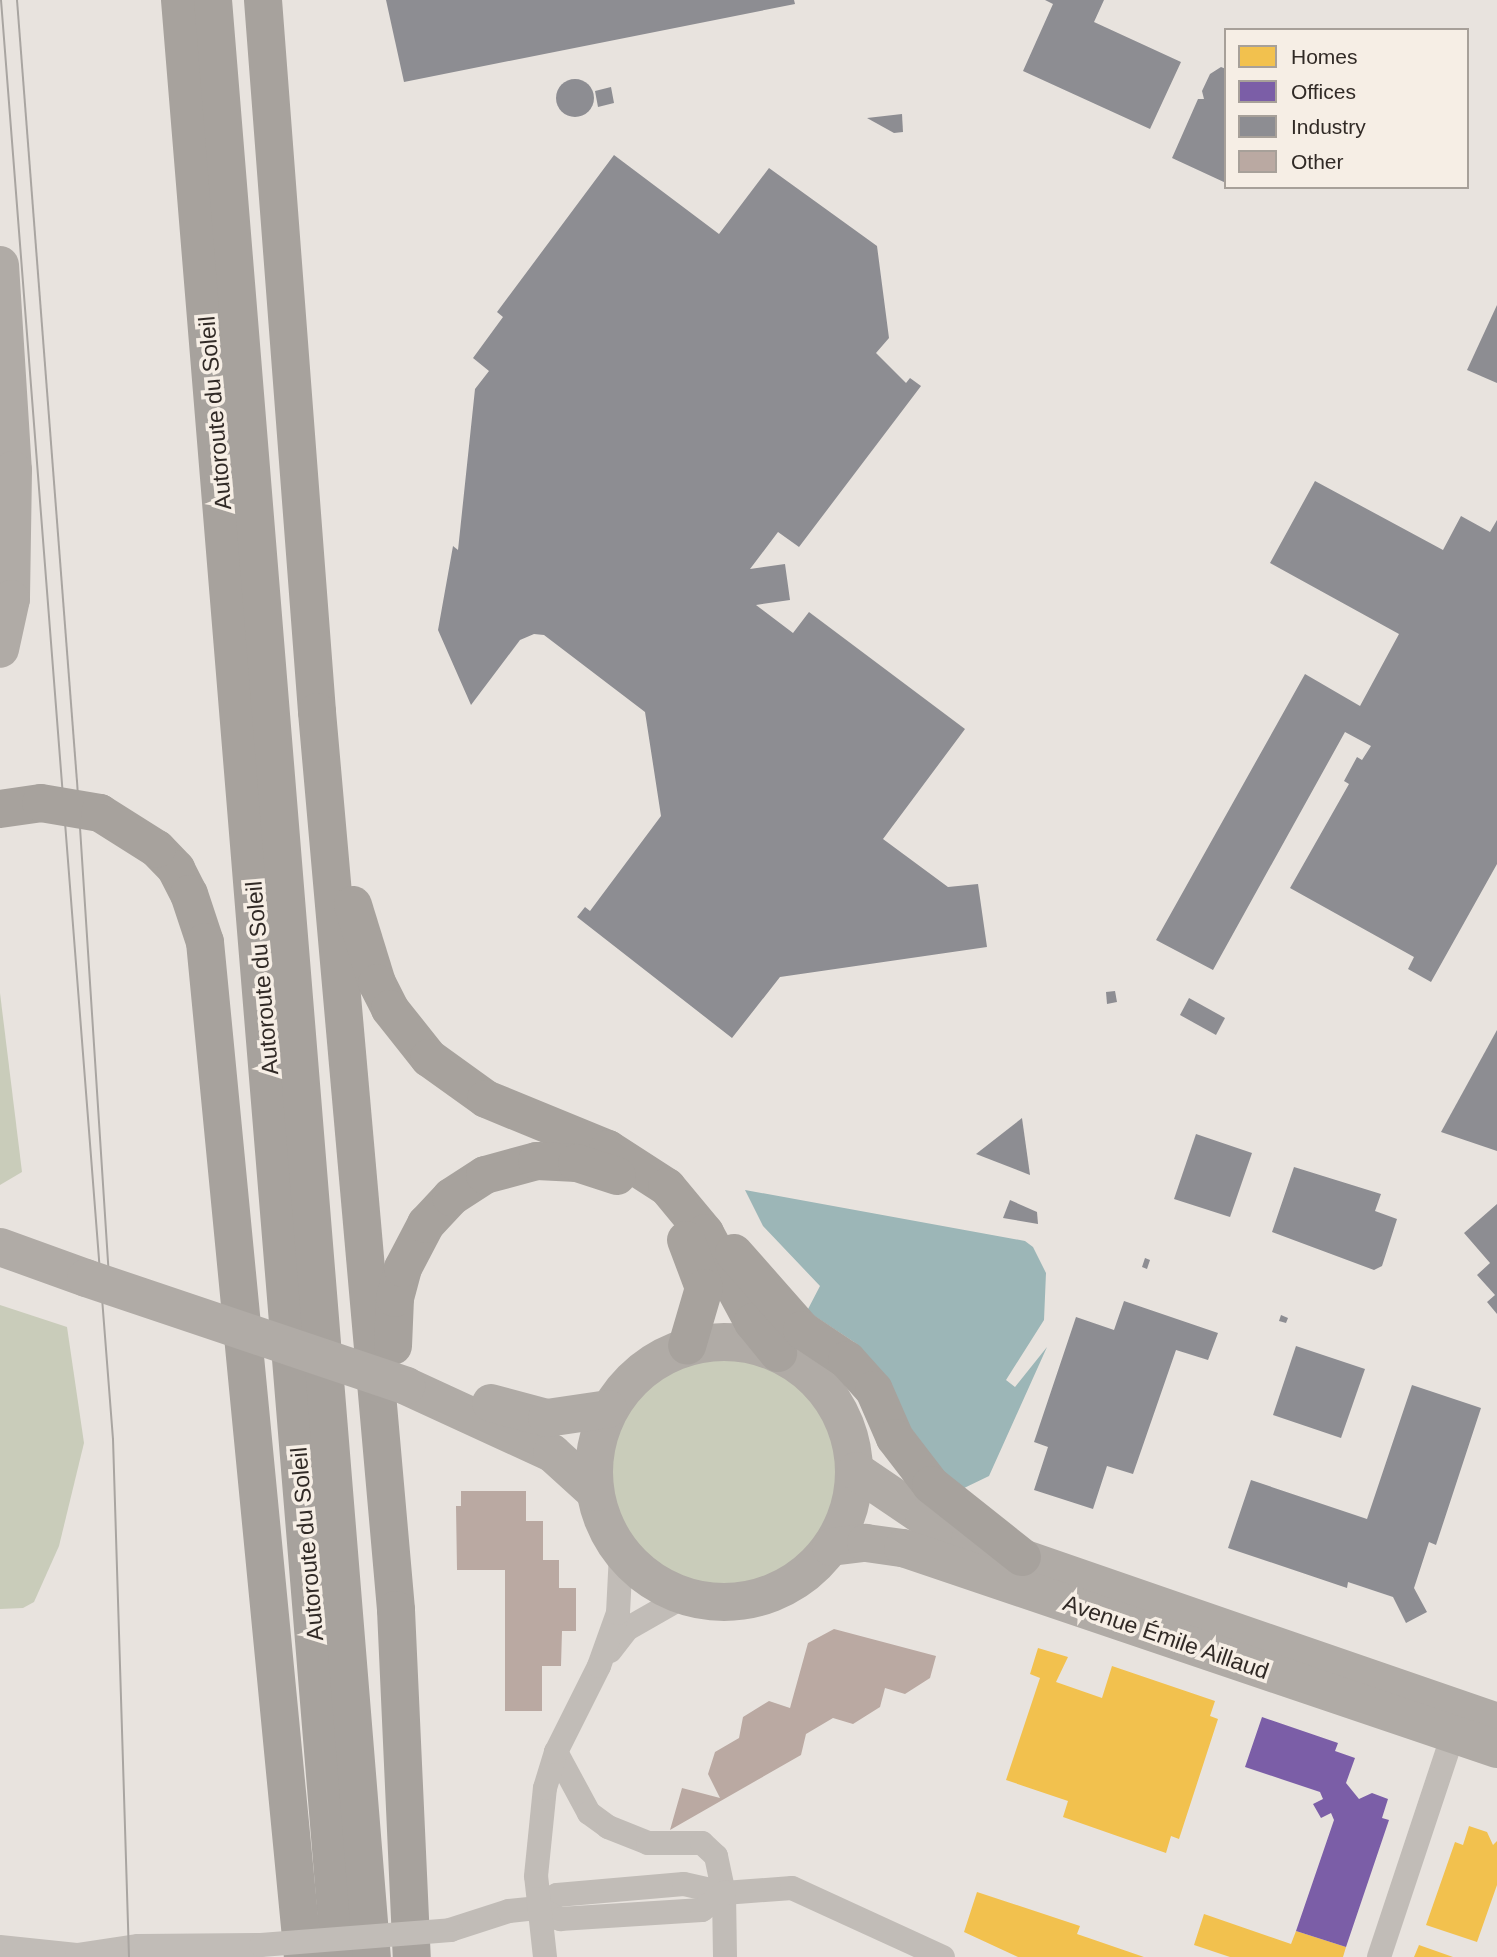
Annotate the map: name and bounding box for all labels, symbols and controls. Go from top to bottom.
legend [1224,28,1469,189]
text: Homes [1291,45,1358,68]
text: Offices [1291,80,1356,103]
text: Industry [1291,115,1366,138]
text: Other [1291,150,1344,173]
street label: Autoroute du Soleil [193,315,237,511]
street label: Autoroute du Soleil [240,880,284,1076]
street label: Autoroute du Soleil [285,1446,329,1642]
street label: Avenue Émile Aillaud [1059,1589,1273,1685]

